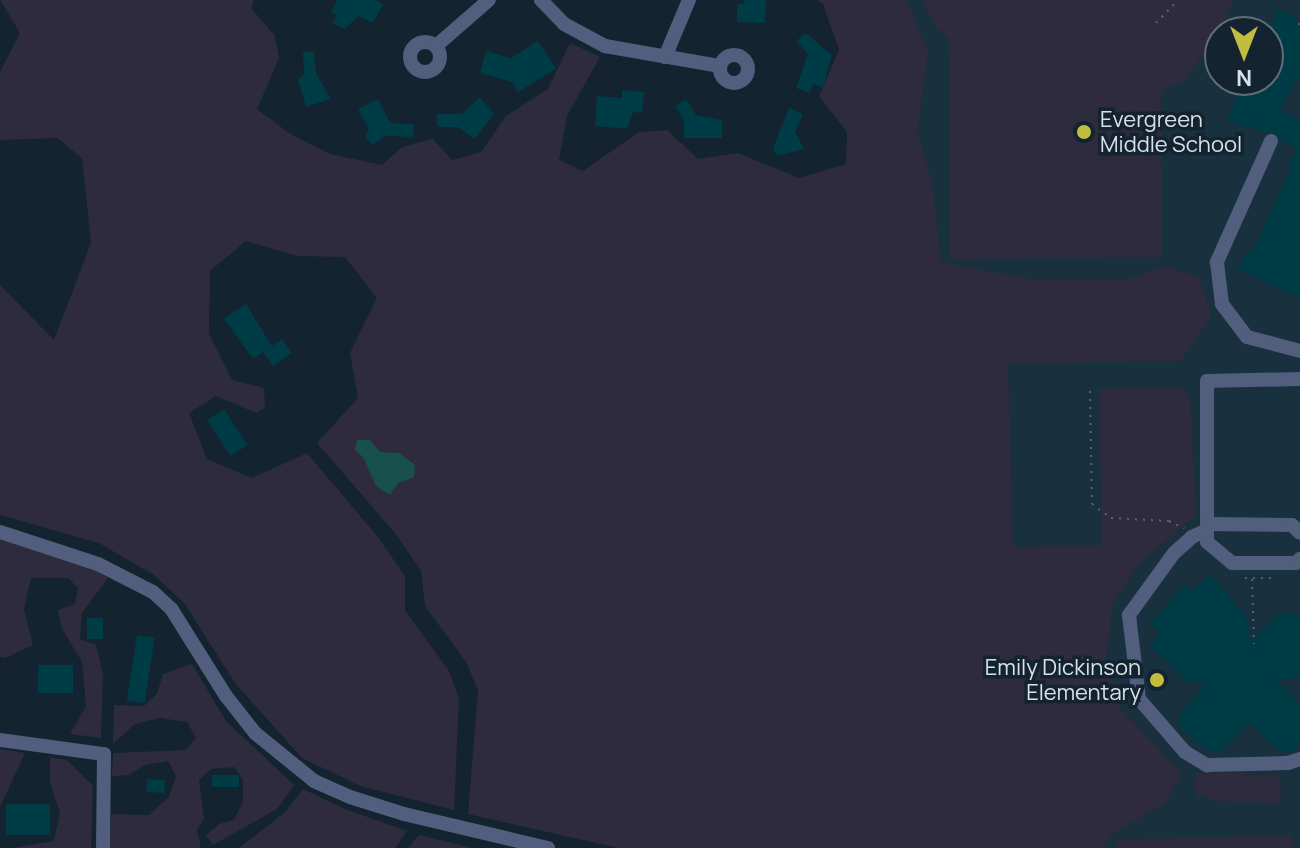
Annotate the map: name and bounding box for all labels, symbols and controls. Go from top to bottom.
north arrow [1204,16,1284,96]
text: N [1236,63,1252,93]
place label: Evergreen Middle School [1100,106,1242,158]
marker: Evergreen Middle School [1075,123,1093,141]
place label: Emily Dickinson Elementary [985,654,1141,706]
marker: Emily Dickinson Elementary [1148,671,1166,689]

